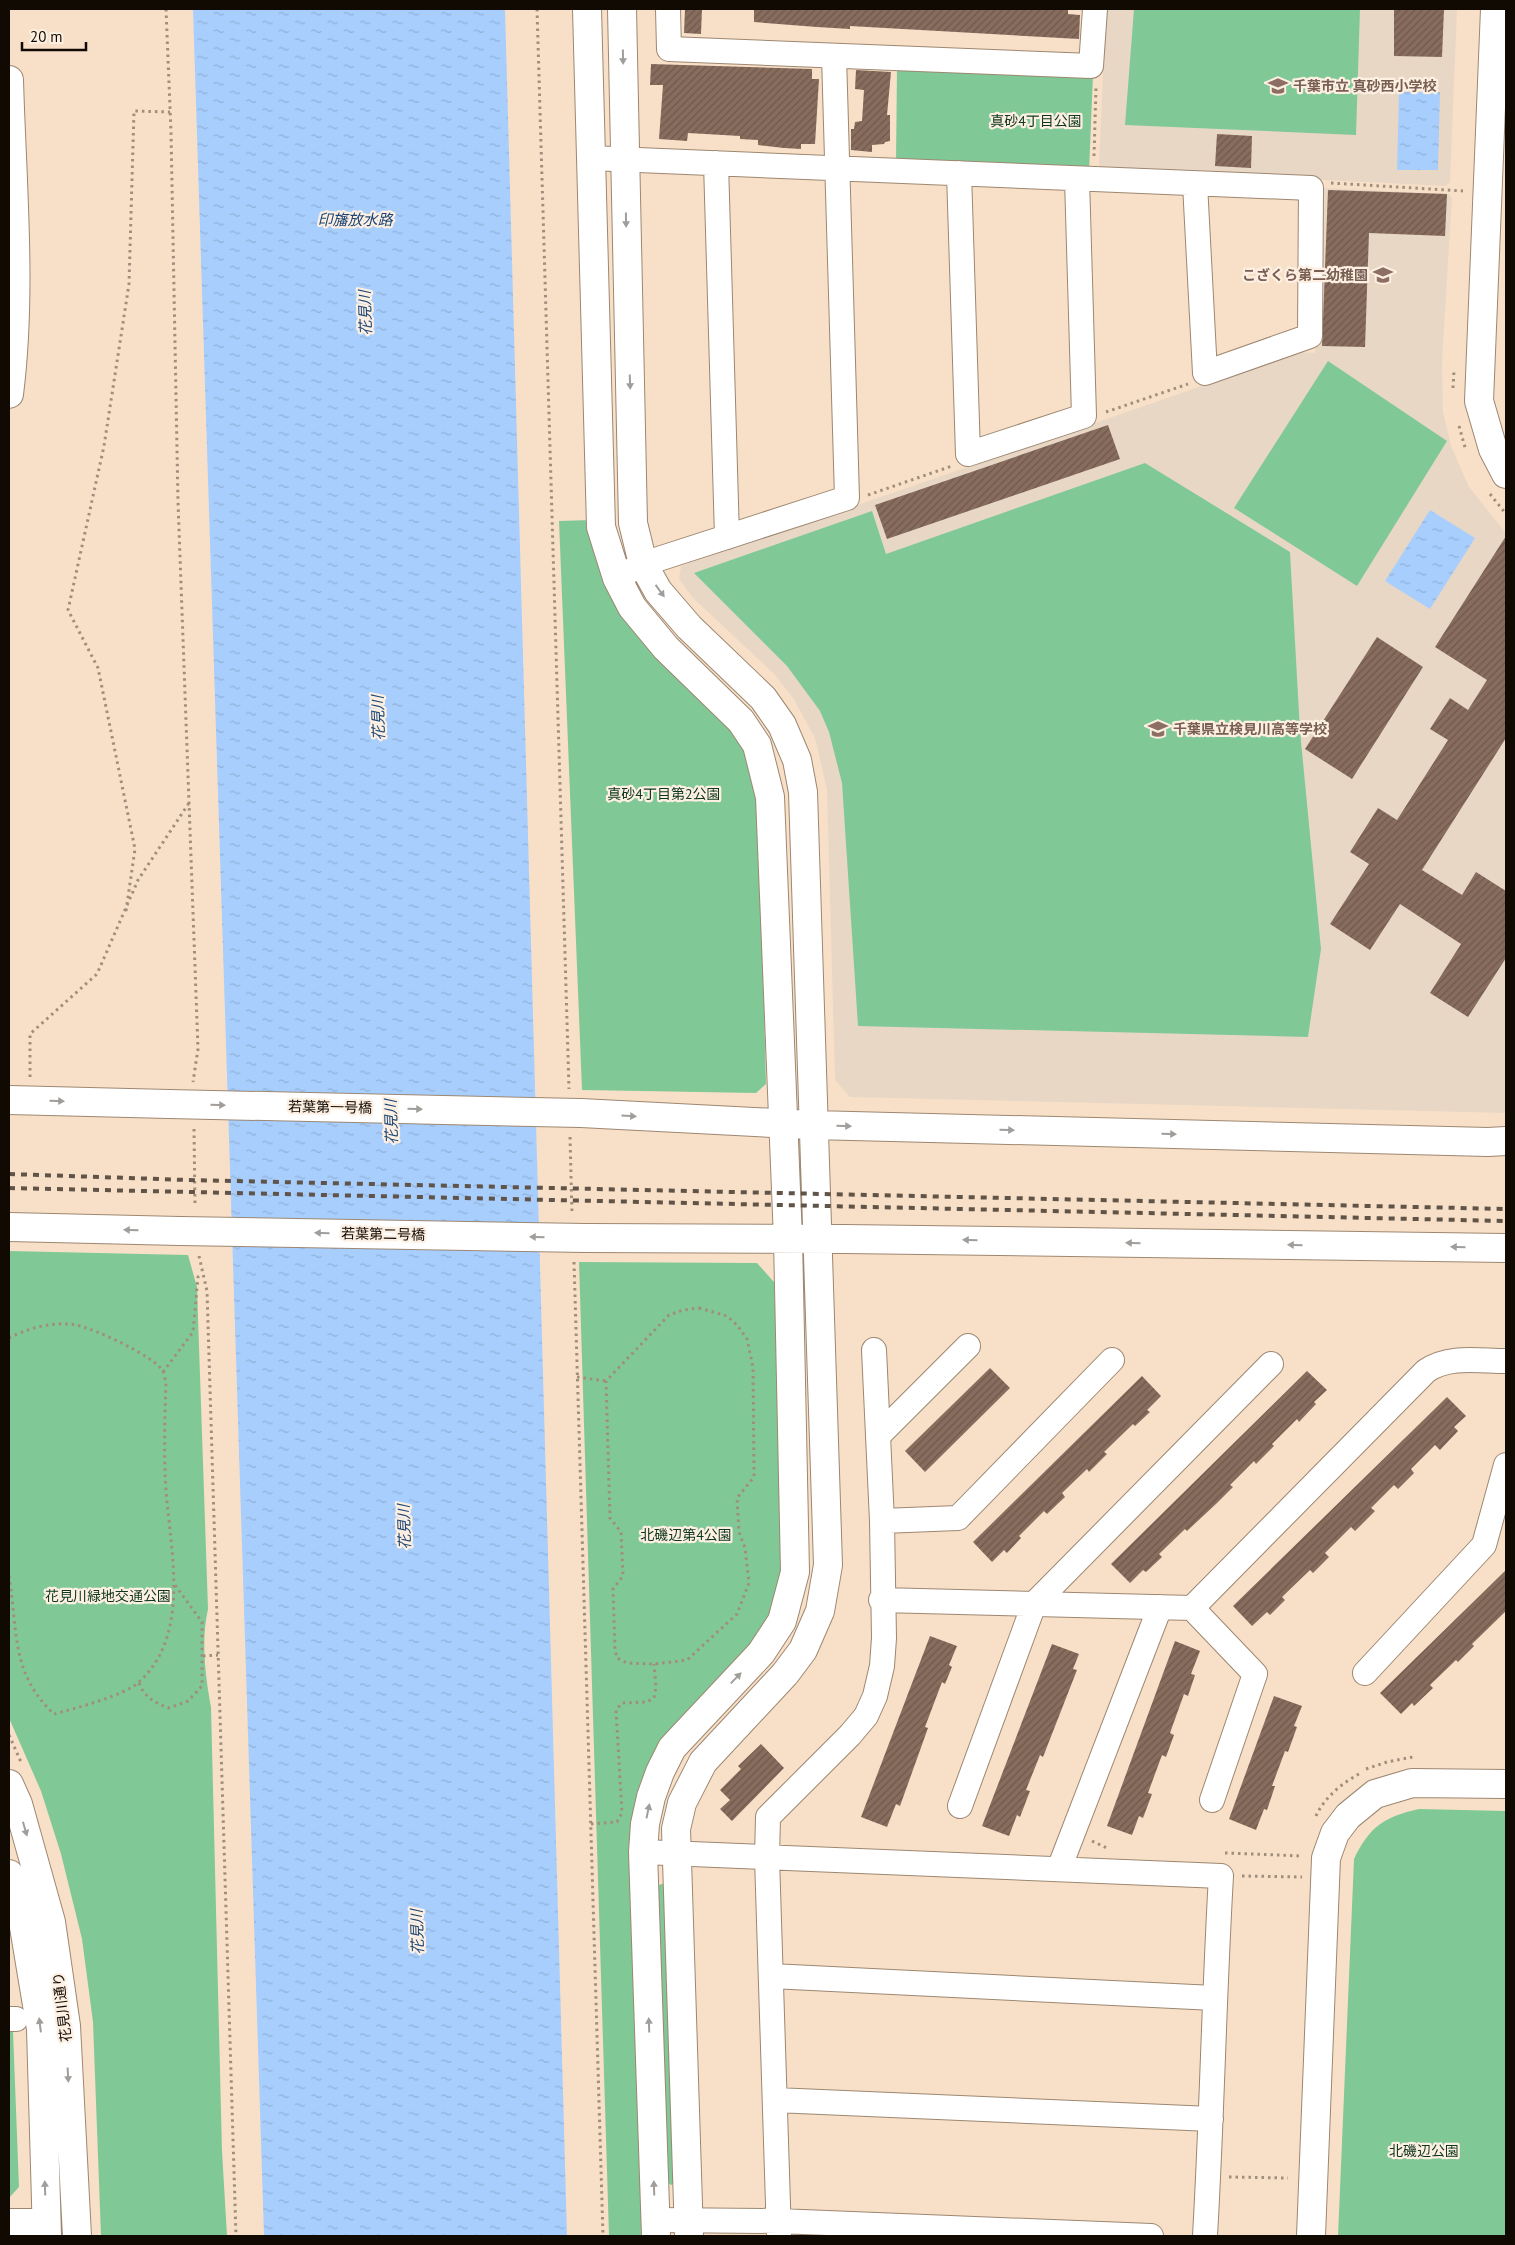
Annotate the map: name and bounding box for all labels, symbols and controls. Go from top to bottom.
scale bar [22,20,86,52]
text: 20 m [30,27,63,46]
one-way arrow [620,50,628,66]
school or university icon: 千葉市立 真砂西小学校 [1267,75,1289,97]
place label: 千葉市立 真砂西小学校 [1293,77,1437,95]
park label: 真砂4丁目公園 [990,112,1082,130]
water label: 印旛放水路 [317,210,394,229]
one-way arrow [623,212,631,228]
school or university icon: こざくら第二幼稚園 [1372,264,1394,286]
place label: こざくら第二幼稚園 [1242,266,1368,284]
water label: 花見川 [355,288,375,336]
one-way arrow [626,375,634,391]
one-way arrow [654,584,665,597]
water label: 花見川 [368,693,388,741]
school or university icon: 千葉県立検見川高等学校 [1147,718,1169,740]
place label: 千葉県立検見川高等学校 [1173,720,1327,738]
park label: 真砂4丁目第2公園 [607,785,721,803]
one-way arrow [50,1097,66,1105]
street label: 若葉第一号橋 [288,1097,372,1117]
water label: 花見川 [381,1097,401,1145]
one-way arrow [210,1101,226,1109]
one-way arrow [407,1105,423,1113]
one-way arrow [622,1112,638,1120]
one-way arrow [836,1122,852,1130]
one-way arrow [999,1126,1015,1134]
one-way arrow [1161,1130,1177,1138]
street label: 若葉第二号橋 [341,1224,425,1244]
one-way arrow [123,1226,139,1234]
one-way arrow [314,1229,330,1237]
one-way arrow [529,1233,545,1241]
one-way arrow [962,1236,978,1244]
one-way arrow [1124,1239,1140,1247]
one-way arrow [1287,1241,1303,1249]
one-way arrow [1449,1243,1465,1251]
water label: 花見川 [394,1502,414,1550]
park label: 北磯辺第4公園 [640,1526,732,1544]
park label: 花見川緑地交通公園 [45,1587,171,1605]
one-way arrow [730,1672,742,1684]
one-way arrow [644,1803,652,1818]
one-way arrow [22,1822,30,1837]
water label: 花見川 [407,1907,427,1955]
street label: 花見川通り [49,1971,75,2043]
one-way arrow [36,2017,44,2033]
one-way arrow [644,2017,652,2033]
one-way arrow [65,2067,73,2083]
park label: 北磯辺公園 [1389,2142,1459,2160]
one-way arrow [41,2179,49,2195]
one-way arrow [650,2179,658,2195]

